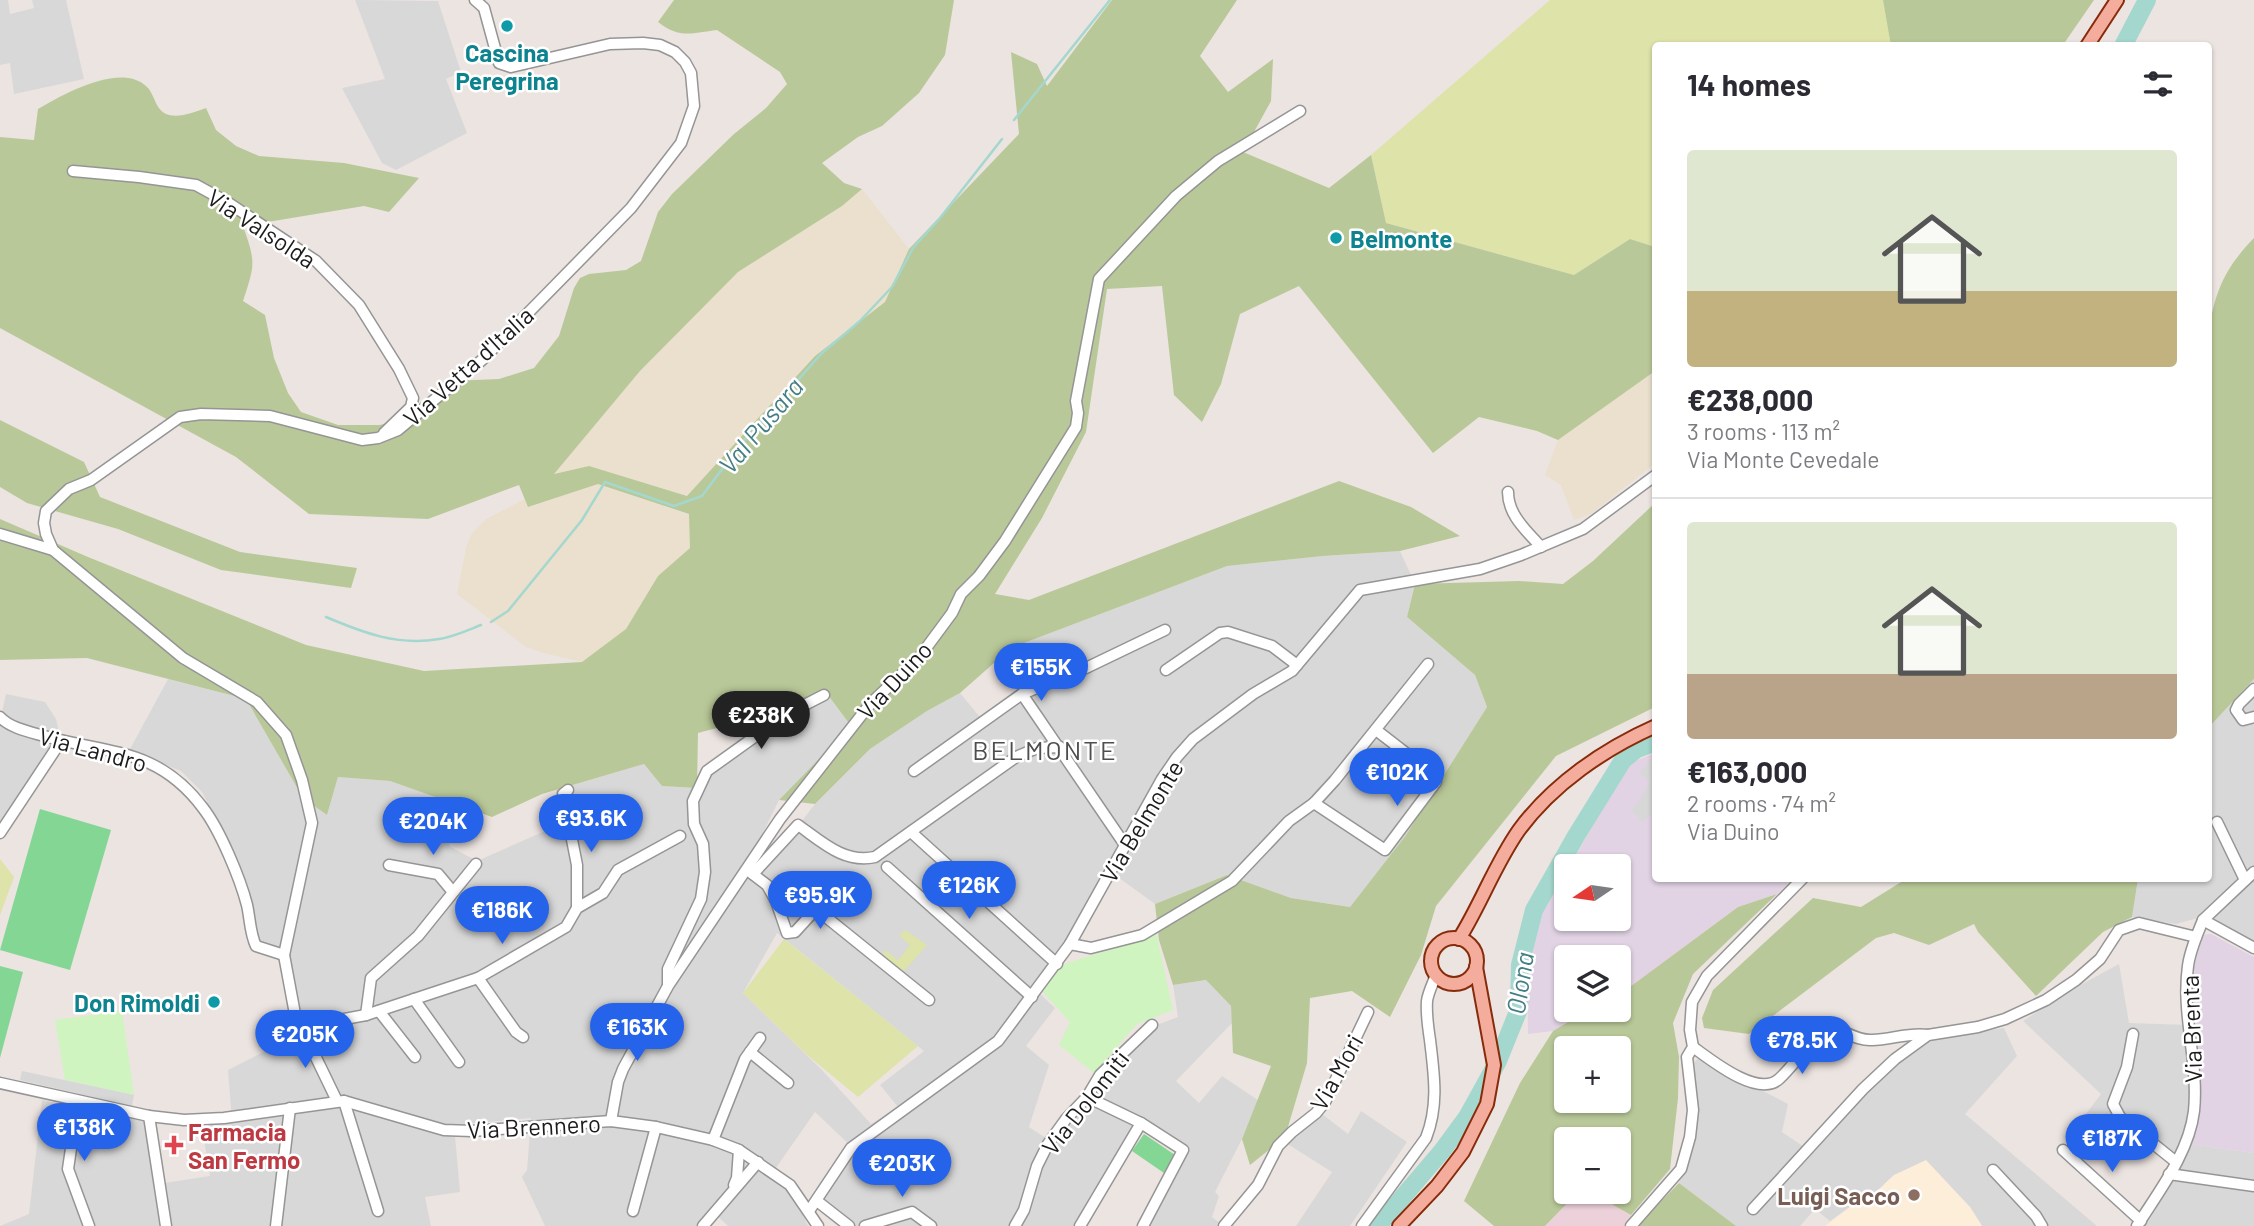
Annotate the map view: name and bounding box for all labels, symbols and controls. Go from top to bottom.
marker: Cascina Peregrina [499,18,515,34]
place label: Cascina Peregrina [455,38,559,95]
icon: filters [2139,65,2177,103]
text: 14 homes [1687,66,1811,102]
street label: Via Valsolda [202,182,322,274]
icon: home [1869,196,1995,322]
place label: Belmonte [1350,224,1452,253]
marker: Belmonte [1328,230,1344,246]
street label: Via Vetta d'Italia [397,300,539,432]
water label: Val Pusara [711,371,809,479]
text: €238,000 [1687,381,1813,417]
text: 3 rooms · 113 m² [1687,417,1840,445]
text: Via Monte Cevedale [1687,445,1880,473]
icon: home [1869,568,1995,694]
street label: Via Duino [850,635,938,725]
pin: €155K [992,644,1090,703]
text: €155K [1010,652,1072,680]
pin: €238K [712,692,810,751]
text: €238K [728,700,794,728]
street label: Via Landro [36,721,150,777]
district label: BELMONTE [972,734,1118,765]
pin: €102K [1348,748,1446,808]
text: €163,000 [1687,753,1807,789]
street label: Via Belmonte [1093,755,1189,887]
text: €102K [1365,757,1429,785]
text: 2 rooms · 74 m² [1687,789,1836,817]
pin: €93.6K [534,794,648,854]
pin: €204K [384,798,482,857]
text: €93.6K [555,803,627,831]
text: €204K [399,806,467,834]
text: Via Duino [1687,817,1780,845]
north arrow [1554,854,1631,931]
map controls [1554,854,1631,1204]
pin: €126K [920,862,1018,921]
text: €126K [938,870,1000,898]
pin: €95.9K [763,872,877,931]
text: €95.9K [784,880,856,908]
pin: €186K [453,886,551,946]
text: €186K [471,895,533,923]
button: layers [1554,945,1631,1022]
water label: Olona [1499,950,1539,1016]
street label: Via Brenta [2175,975,2207,1083]
place label: Don Rimoldi [74,988,200,1017]
marker: Don Rimoldi [206,994,222,1010]
pin: €163K [588,1004,686,1063]
pin: €205K [256,1010,354,1070]
text: €163K [606,1012,668,1040]
pin: €78.5K [1745,1016,1859,1076]
text: €205K [271,1019,339,1047]
text: €78.5K [1766,1025,1838,1053]
street label: Via Mori [1303,1029,1369,1115]
button: + [1554,1036,1631,1113]
street label: Via Dolomiti [1035,1044,1135,1160]
pin: €138K [35,1104,133,1163]
street label: Via Brennero [466,1108,602,1144]
text: €138K [53,1112,115,1140]
pin: €187K [2063,1114,2161,1174]
place label: Farmacia San Fermo [188,1117,300,1174]
text: €187K [2082,1123,2142,1151]
button: − [1554,1127,1631,1204]
marker: Farmacia San Fermo [166,1137,182,1153]
pin: €203K [853,1140,951,1199]
text: €203K [868,1148,936,1176]
place label: Luigi Sacco [1777,1181,1900,1210]
marker: Luigi Sacco [1906,1187,1922,1203]

